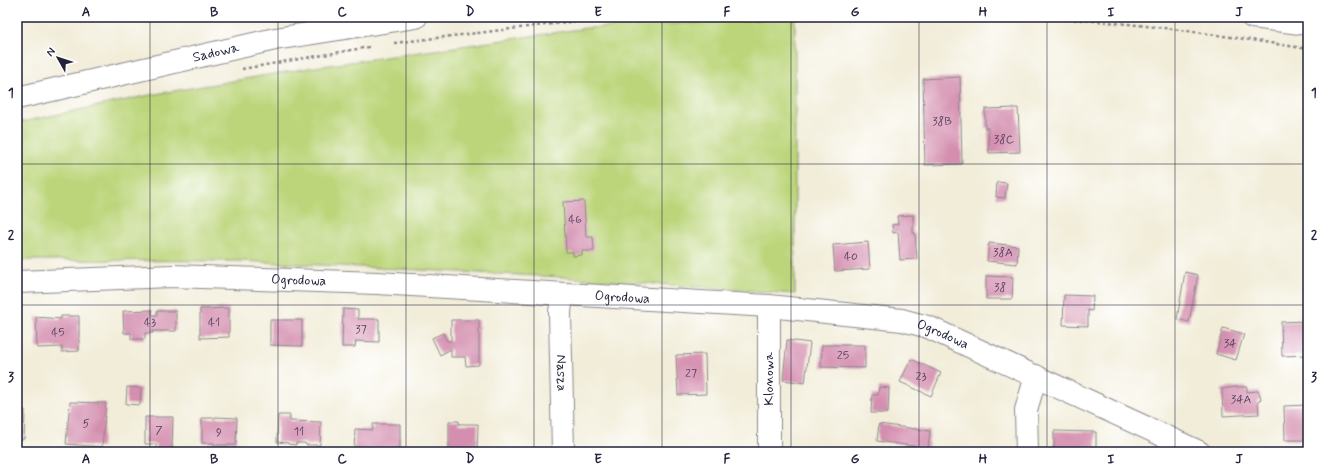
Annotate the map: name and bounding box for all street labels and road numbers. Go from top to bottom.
street label: Sadowa [191,38,241,67]
street label: Ogrodowa [271,270,327,290]
street label: Ogrodowa [594,287,651,308]
street label: Ogrodowa [915,315,972,354]
street label: Klonowa [760,352,778,406]
street label: Nasza [552,354,571,392]

